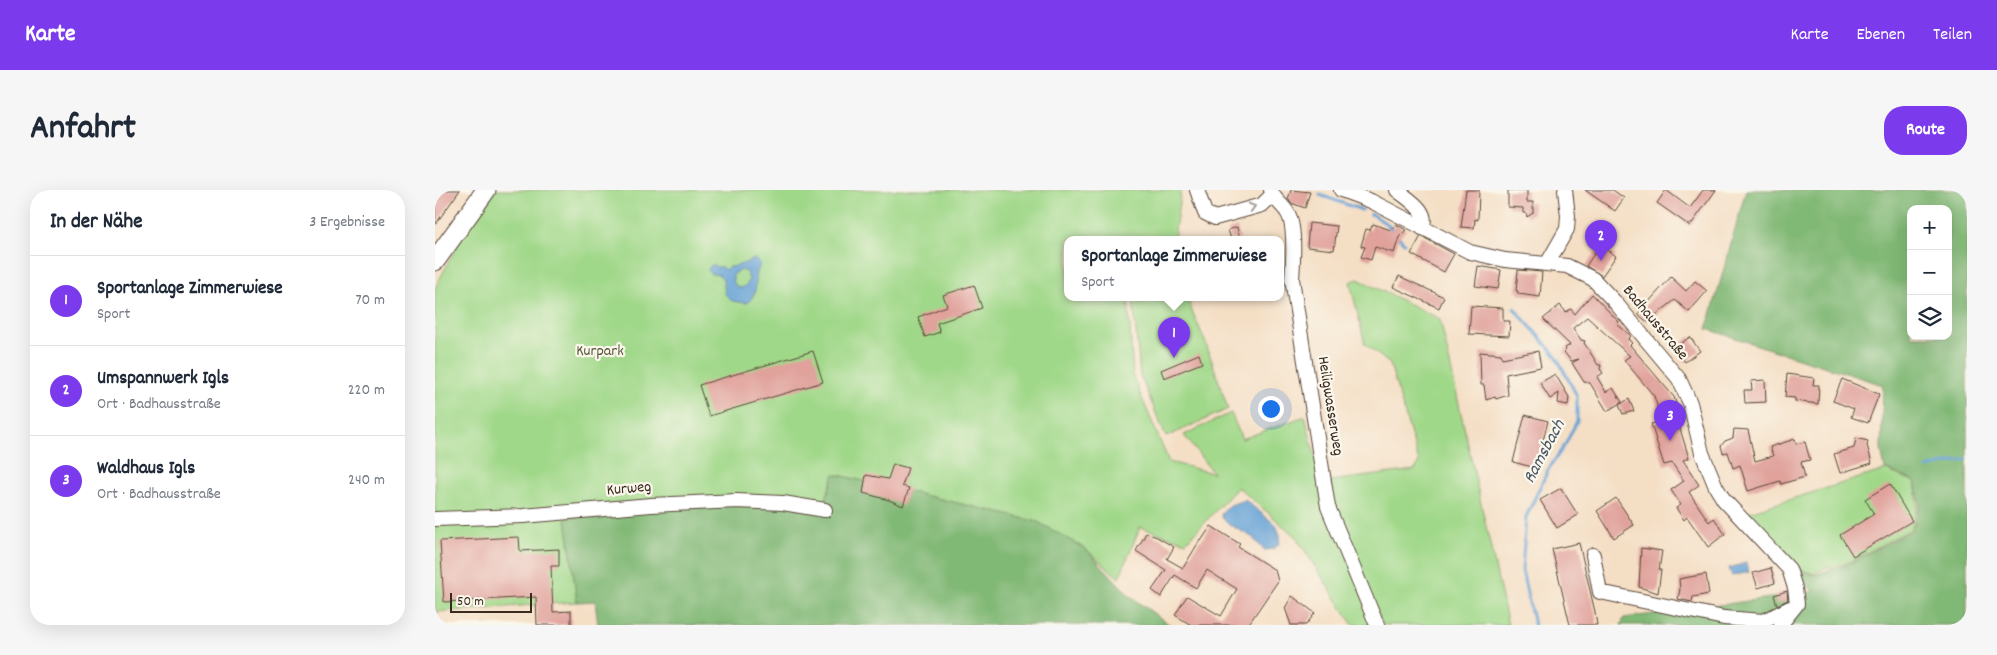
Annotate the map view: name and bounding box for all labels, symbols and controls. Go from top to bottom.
text: Karte [25,18,76,52]
text: Karte [1791,23,1829,48]
text: Ebenen [1857,23,1905,48]
text: Teilen [1933,23,1972,48]
text: Anfahrt [30,105,136,155]
button: Route [1884,106,1967,155]
one-way arrow [1248,203,1256,213]
map controls [1907,205,1952,340]
button: + [1907,205,1952,250]
text: In der Nähe [50,208,142,238]
text: 3 Ergebnisse [309,211,385,234]
pin: 2 [1585,220,1617,261]
popup [1064,236,1284,301]
text: Sportanlage Zimmerwiese [1081,244,1267,271]
button: − [1907,250,1952,295]
text: Sport [1081,271,1115,294]
text: Sportanlage Zimmerwiese [97,276,283,303]
street label: Badhausstraße [1617,280,1693,366]
text: 1 [64,289,68,312]
text: 70 m [355,289,385,312]
button: layers [1907,295,1952,340]
text: Sport [97,303,130,326]
pin: 1 [1158,317,1190,358]
park label: Kurpark [576,340,624,363]
street label: Heiligwasserweg [1311,355,1349,457]
text: Umspannwerk Igls [97,366,229,393]
text: 2 [63,379,70,402]
text: 220 m [348,379,385,402]
text: Ort · Badhausstraße [97,393,221,416]
your location [1258,396,1284,422]
pin: 3 [1654,400,1686,441]
water label: Ramsbach [1518,415,1573,488]
text: Waldhaus Igls [97,456,195,483]
text: 3 [62,469,70,492]
text: 240 m [348,469,385,492]
street label: Kurweg [606,476,652,502]
text: Ort · Badhausstraße [97,483,221,506]
scale bar [450,590,533,613]
text: 50 m [457,592,484,612]

